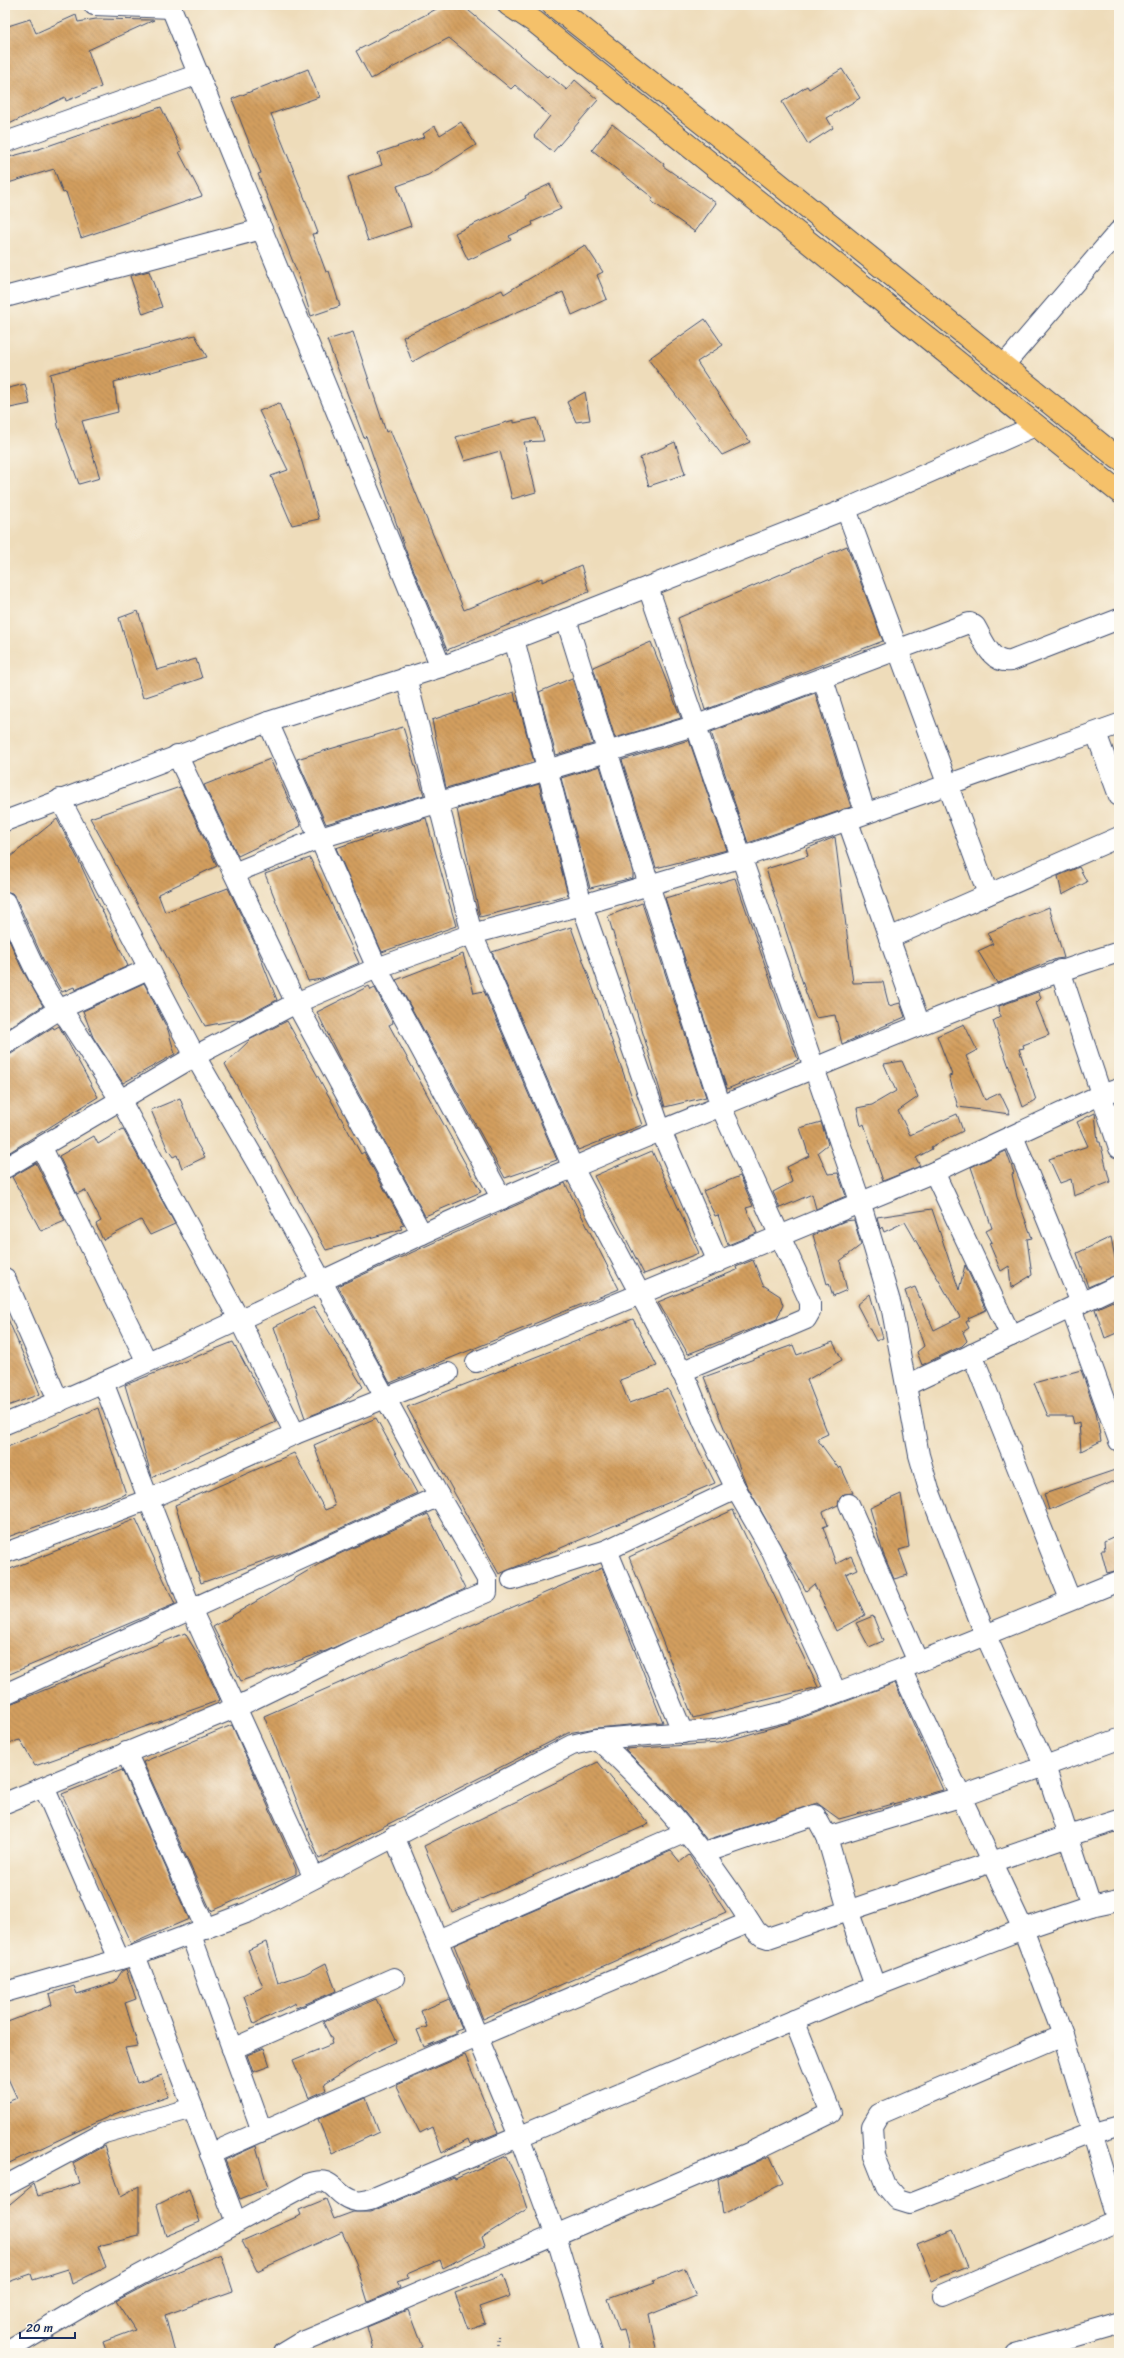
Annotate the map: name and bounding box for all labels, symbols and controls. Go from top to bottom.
scale bar [20,2314,75,2340]
text: 20 m [26,2317,53,2339]

